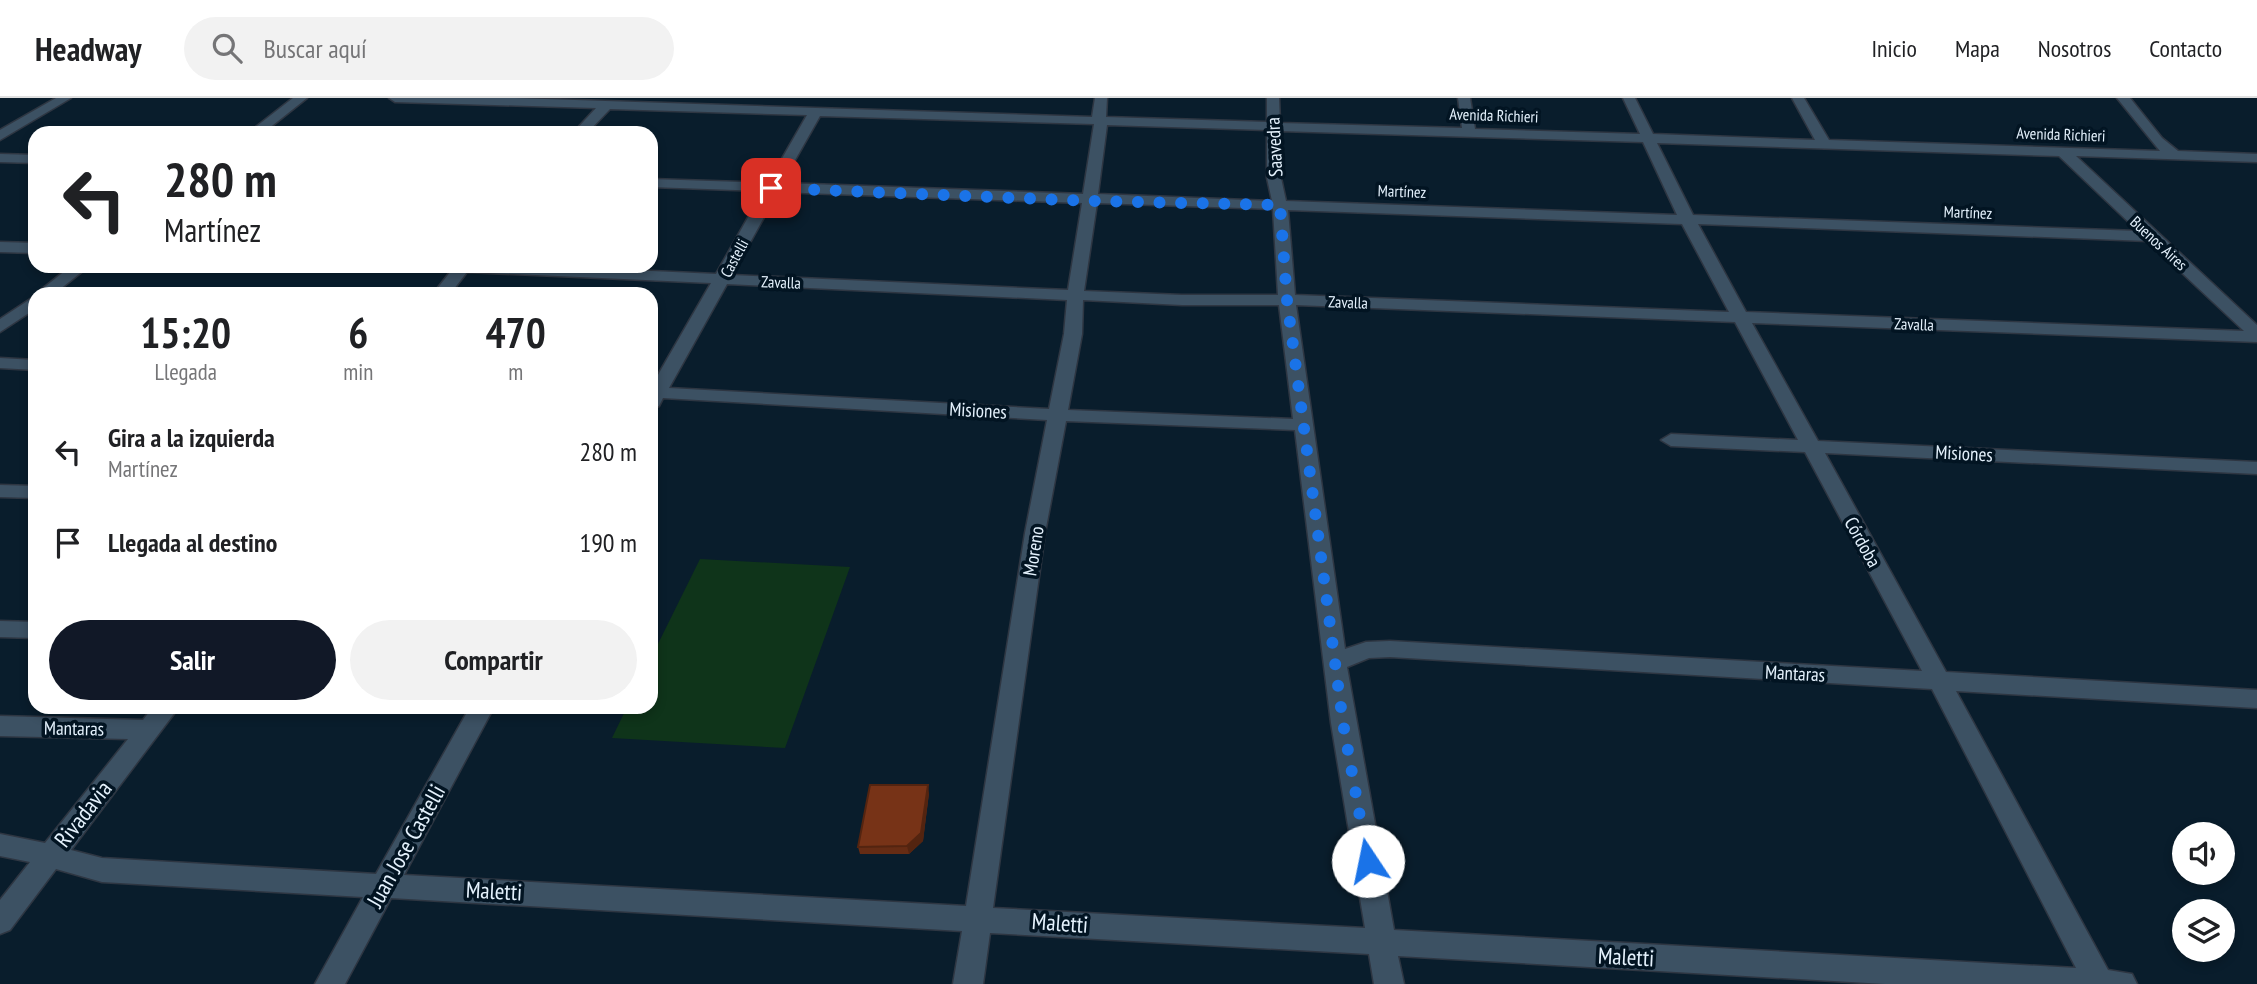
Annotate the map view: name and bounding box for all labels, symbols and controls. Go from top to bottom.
search box [184,17,674,80]
text: Headway [35,27,142,70]
icon: search [208,29,246,67]
text: Buscar aquí [264,32,367,65]
text: Inicio [1871,33,1917,64]
text: Mapa [1955,33,2000,64]
text: Nosotros [2038,33,2111,64]
text: Contacto [2149,33,2222,64]
street label: Avenida Richieri [1449,103,1539,127]
street label: Saavedra [1260,117,1288,177]
street label: Avenida Richieri [2016,122,2106,146]
text: 280 m [164,147,277,211]
icon: left [49,154,140,245]
pin [741,158,801,218]
icon: arrive [752,169,790,207]
street label: Martínez [1377,180,1427,202]
street label: Martínez [1943,201,1993,223]
text: Martínez [164,209,261,251]
street label: Buenos Aires [2126,212,2192,274]
street label: Castelli [716,235,752,281]
street label: Zavalla [761,271,801,293]
street label: Zavalla [1328,291,1368,313]
text: 15:20 [140,305,231,360]
text: 6 [348,305,368,360]
text: 470 [486,305,546,360]
street label: Zavalla [1894,313,1934,335]
text: Llegada [154,357,217,386]
text: min [343,357,373,386]
text: m [508,357,523,386]
street label: Misiones [949,397,1007,423]
text: Gira a la izquierda [108,421,275,454]
icon: left [49,433,87,471]
text: 280 m [579,435,637,468]
street label: Misiones [1935,440,1993,466]
text: Martínez [108,454,178,483]
street label: Córdoba [1839,513,1887,571]
icon: arrive [49,524,87,562]
street label: Moreno [1017,524,1049,578]
text: Llegada al destino [108,526,277,559]
text: 190 m [579,526,637,559]
button: Salir [49,620,336,700]
button: Compartir [350,620,637,700]
street label: Mantaras [1764,659,1826,687]
street label: Mantaras [44,715,104,741]
street label: Rivadavia [48,775,118,853]
street label: Juan Jose Castelli [359,779,451,913]
map controls [2172,822,2235,962]
button: sound [2172,822,2235,885]
position arrow [1331,824,1405,898]
street label: Maletti [465,875,523,906]
button: layers [2172,899,2235,962]
street label: Maletti [1031,906,1089,939]
street label: Maletti [1597,941,1655,972]

